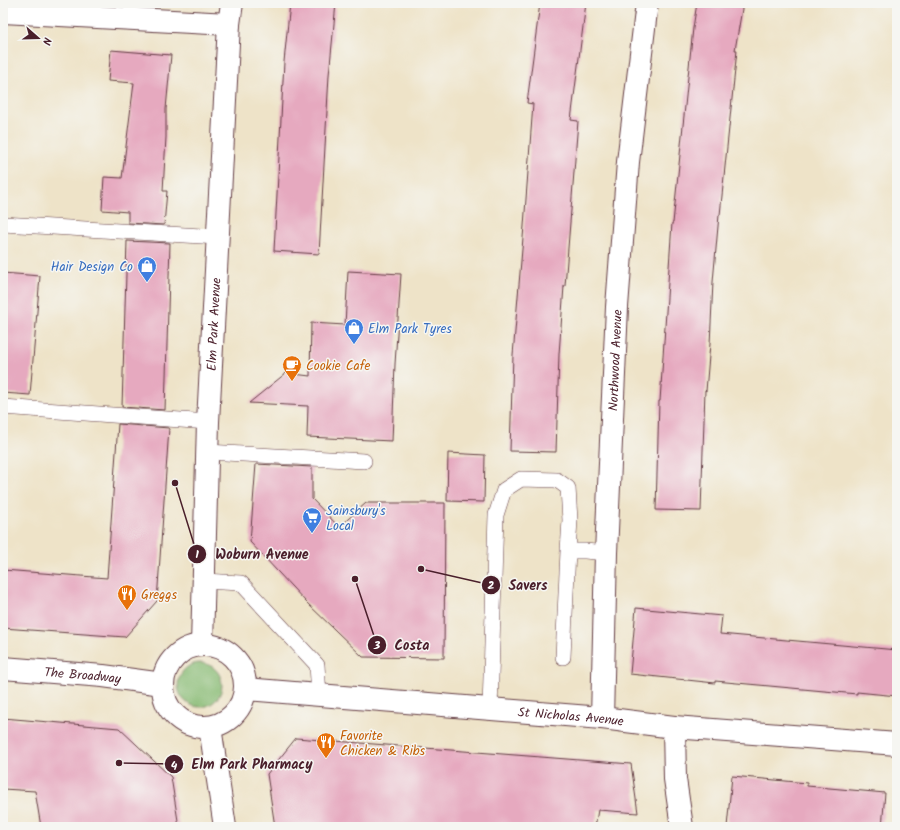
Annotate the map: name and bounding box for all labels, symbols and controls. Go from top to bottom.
north arrow [18,18,58,58]
text: N [37,35,56,47]
shop icon: Hair Design Co [136,255,158,283]
place label: Hair Design Co [51,257,133,278]
street label: Elm Park Avenue [202,277,228,372]
street label: Northwood Avenue [603,309,629,412]
shop icon: Elm Park Tyres [343,317,365,345]
place label: Elm Park Tyres [368,319,452,340]
cafe icon: Cookie Cafe [281,354,303,382]
place label: Cookie Cafe [306,356,371,377]
place label: Sainsbury's Local [326,501,386,537]
supermarket icon: Sainsbury's Local [301,506,323,534]
callout: Woburn Avenue [187,541,317,567]
text: Woburn Avenue [215,544,309,566]
text: 1 [195,545,199,564]
callout: Savers [481,572,556,598]
text: Savers [508,575,548,597]
text: 2 [488,576,495,595]
restaurant icon: Greggs [116,583,138,611]
place label: Greggs [141,585,177,606]
callout: Costa [367,632,438,658]
text: Costa [394,635,430,657]
text: 3 [373,636,381,655]
street label: The Broadway [43,662,123,690]
street label: St Nicholas Avenue [517,702,625,733]
place label: Favorite Chicken & Ribs [340,726,426,762]
restaurant icon: Favorite Chicken & Ribs [315,731,337,759]
callout: Elm Park Pharmacy [164,751,321,777]
text: Elm Park Pharmacy [192,754,313,776]
text: 4 [171,756,178,775]

